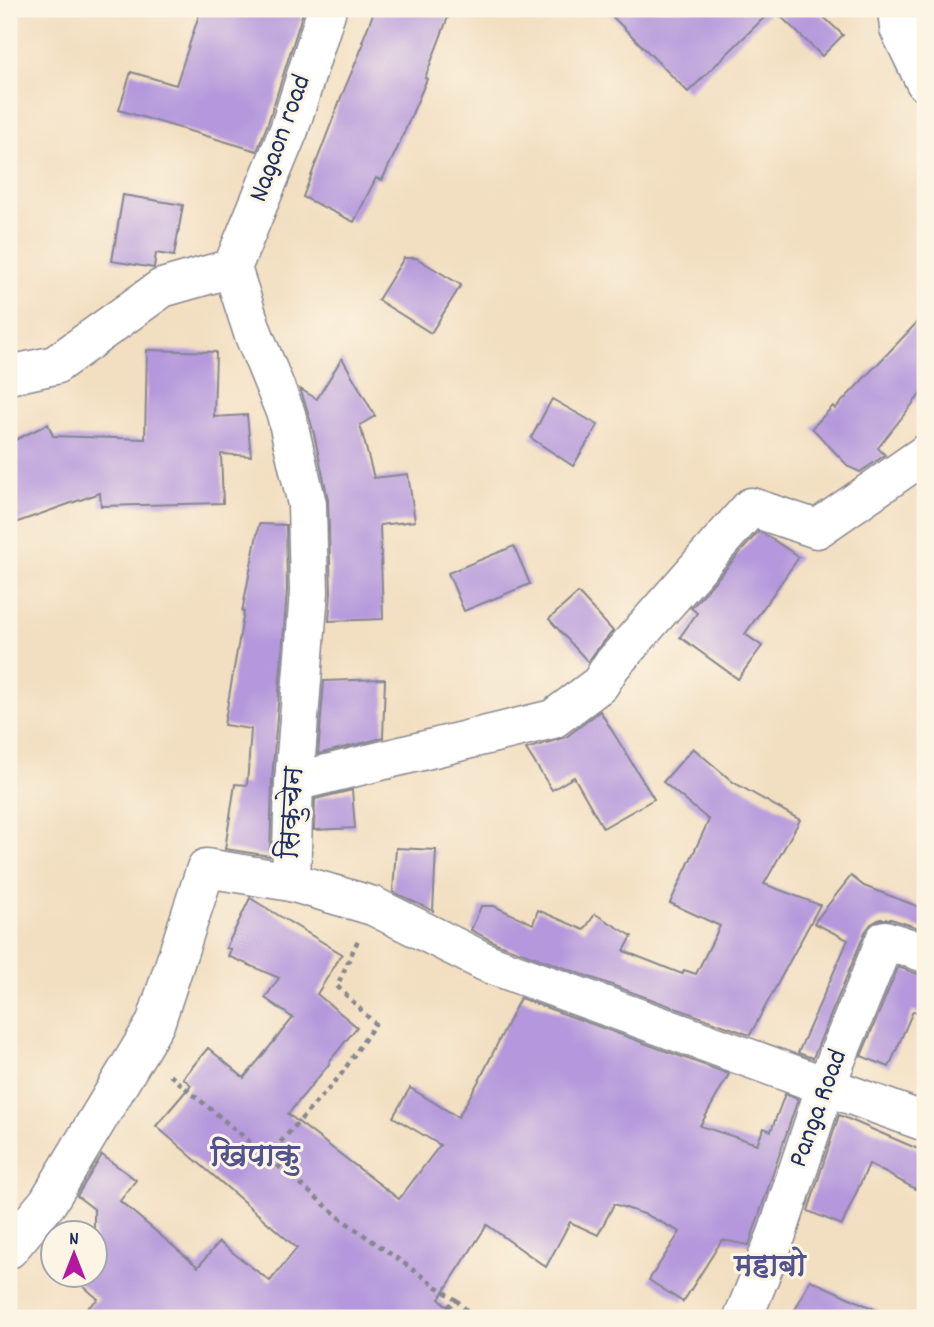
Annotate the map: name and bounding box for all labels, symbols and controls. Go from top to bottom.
street label: Nagaon road [240,70,324,208]
street label: सिकुचेन [271,765,316,860]
street label: Panga Road [780,1044,860,1174]
district label: खिपाकु [210,1136,301,1180]
north arrow [38,1218,108,1288]
text: N [69,1227,79,1254]
district label: महाबो [733,1246,807,1290]

